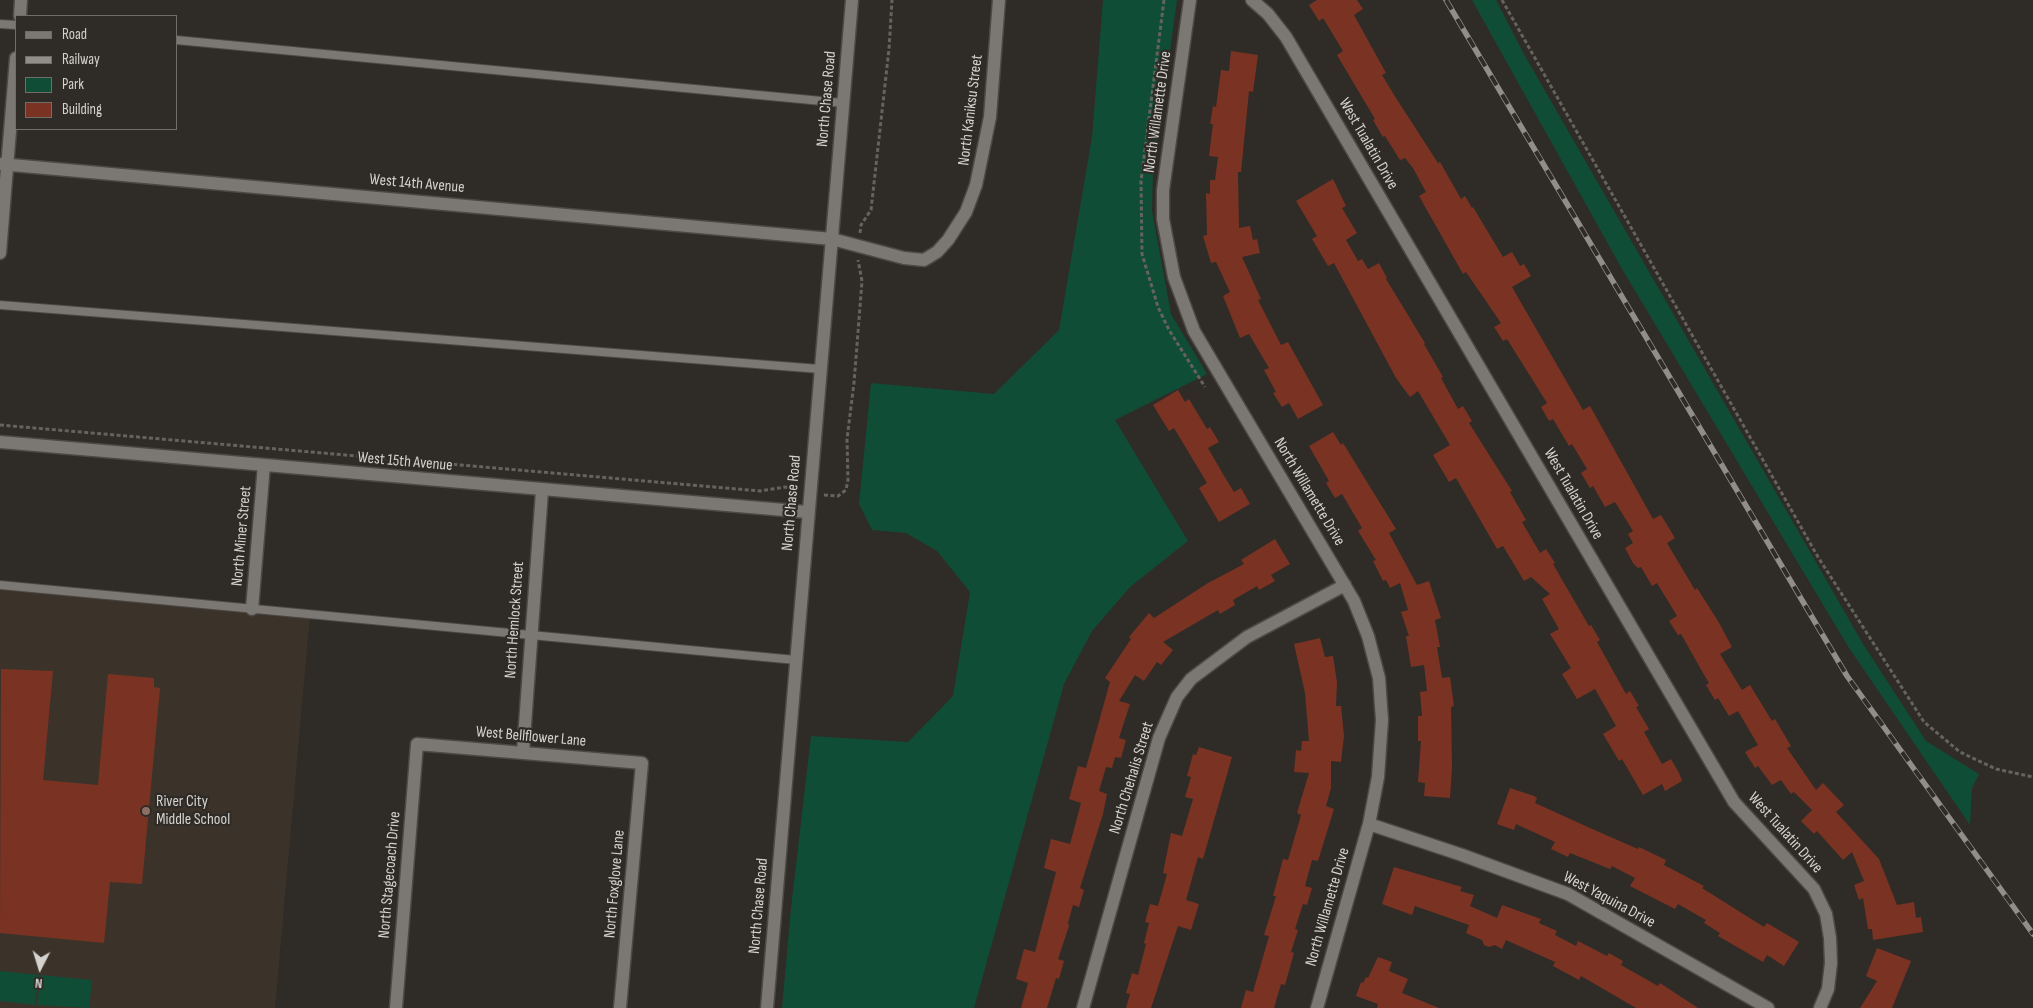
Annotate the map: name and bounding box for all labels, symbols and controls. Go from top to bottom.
legend [15,15,178,130]
text: Road [62,25,87,44]
text: Railway [62,50,100,69]
street label: North Chase Road [813,50,841,148]
street label: North Willamette Drive [1140,50,1176,174]
street label: North Kaniksu Street [955,53,987,167]
text: Park [62,75,84,94]
street label: West Tualatin Drive [1334,95,1402,193]
text: Building [62,100,102,119]
street label: West 14th Avenue [369,170,465,198]
street label: North Willamette Drive [1269,435,1349,549]
street label: West Tualatin Drive [1539,445,1607,543]
street label: West 15th Avenue [357,448,453,476]
street label: North Chase Road [778,454,806,552]
street label: North Miner Street [228,485,256,587]
street label: North Hemlock Street [501,561,529,679]
street label: North Chehalis Street [1106,720,1158,836]
street label: West Bellflower Lane [475,723,587,751]
street label: West Tualatin Drive [1744,789,1826,877]
place label: River City Middle School [156,792,230,830]
marker: River City Middle School [140,805,152,817]
street label: North Stagecoach Drive [375,811,405,939]
street label: North Foxglove Lane [601,829,629,939]
street label: North Willamette Drive [1302,845,1354,969]
street label: North Chase Road [745,857,773,955]
street label: West Yaquina Drive [1560,868,1658,932]
north arrow [15,943,65,993]
text: N [34,975,43,992]

